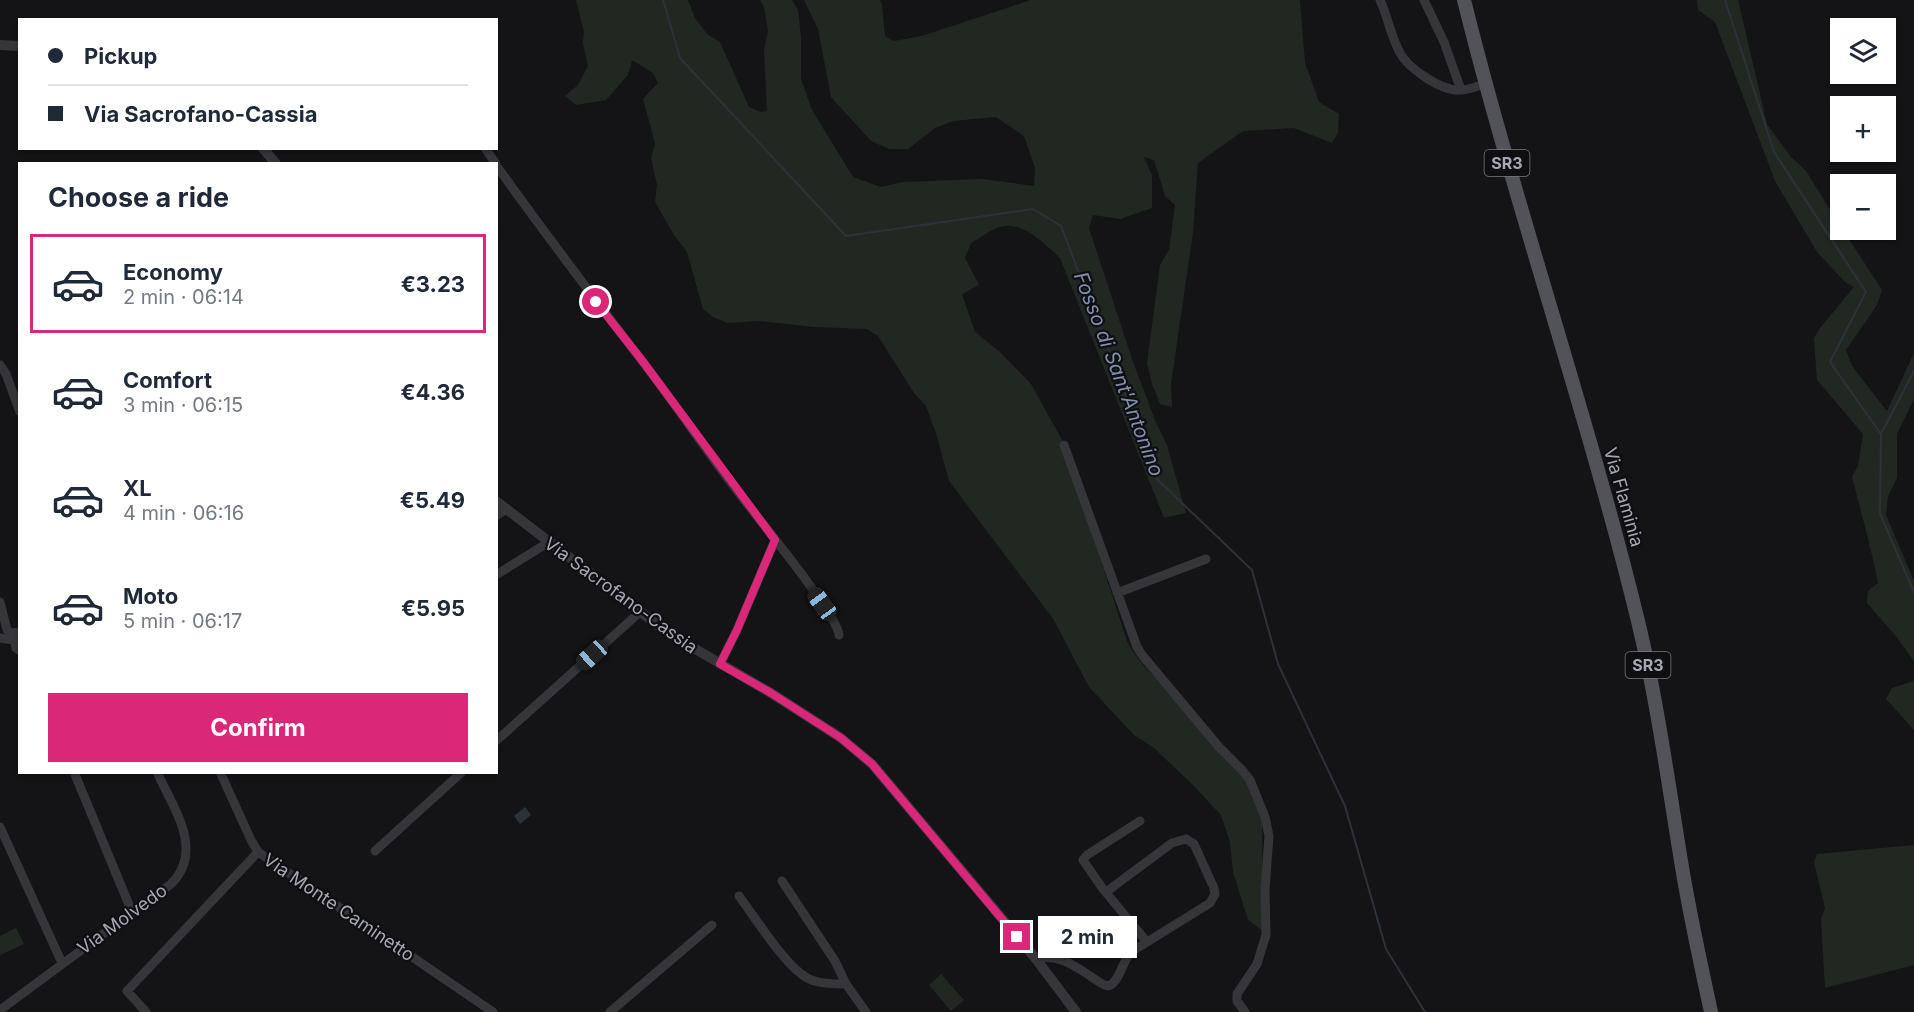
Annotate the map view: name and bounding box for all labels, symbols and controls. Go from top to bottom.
map controls [1830,18,1896,240]
button: layers [1830,18,1896,84]
text: Pickup [84,43,158,69]
button: + [1830,96,1896,162]
text: Via Sacrofano-Cassia [84,101,317,127]
road number: SR3 [1484,150,1530,176]
button: − [1830,174,1896,240]
text: Choose a ride [48,181,229,214]
icon: car [51,257,105,311]
text: Economy [123,259,223,285]
water label: Fosso di Sant'Antonino [1069,268,1169,480]
text: €3.23 [401,271,465,297]
text: 2 min · 06:14 [123,285,244,309]
route start [582,288,609,315]
icon: car [51,365,105,419]
text: Comfort [123,367,212,393]
text: €4.36 [400,379,465,405]
text: 3 min · 06:15 [123,393,243,417]
street label: Via Flaminia [1600,445,1648,549]
icon: car [51,473,105,527]
text: XL [123,475,152,501]
text: €5.49 [400,487,465,513]
text: 4 min · 06:16 [123,501,244,525]
street label: Via Sacrofano-Cassia [540,532,702,658]
icon: car [51,581,105,635]
text: Moto [123,583,178,609]
car [804,584,840,624]
text: €5.95 [401,595,465,621]
text: 5 min · 06:17 [123,609,242,633]
car [573,636,611,674]
road number: SR3 [1626,652,1670,678]
button: Confirm [48,693,468,762]
street label: Via Monte Caminetto [260,849,418,965]
street label: Via Molvedo [73,879,171,959]
callout: 2 min [1038,916,1137,958]
route end [1003,923,1030,950]
text: 2 min [1061,925,1114,949]

